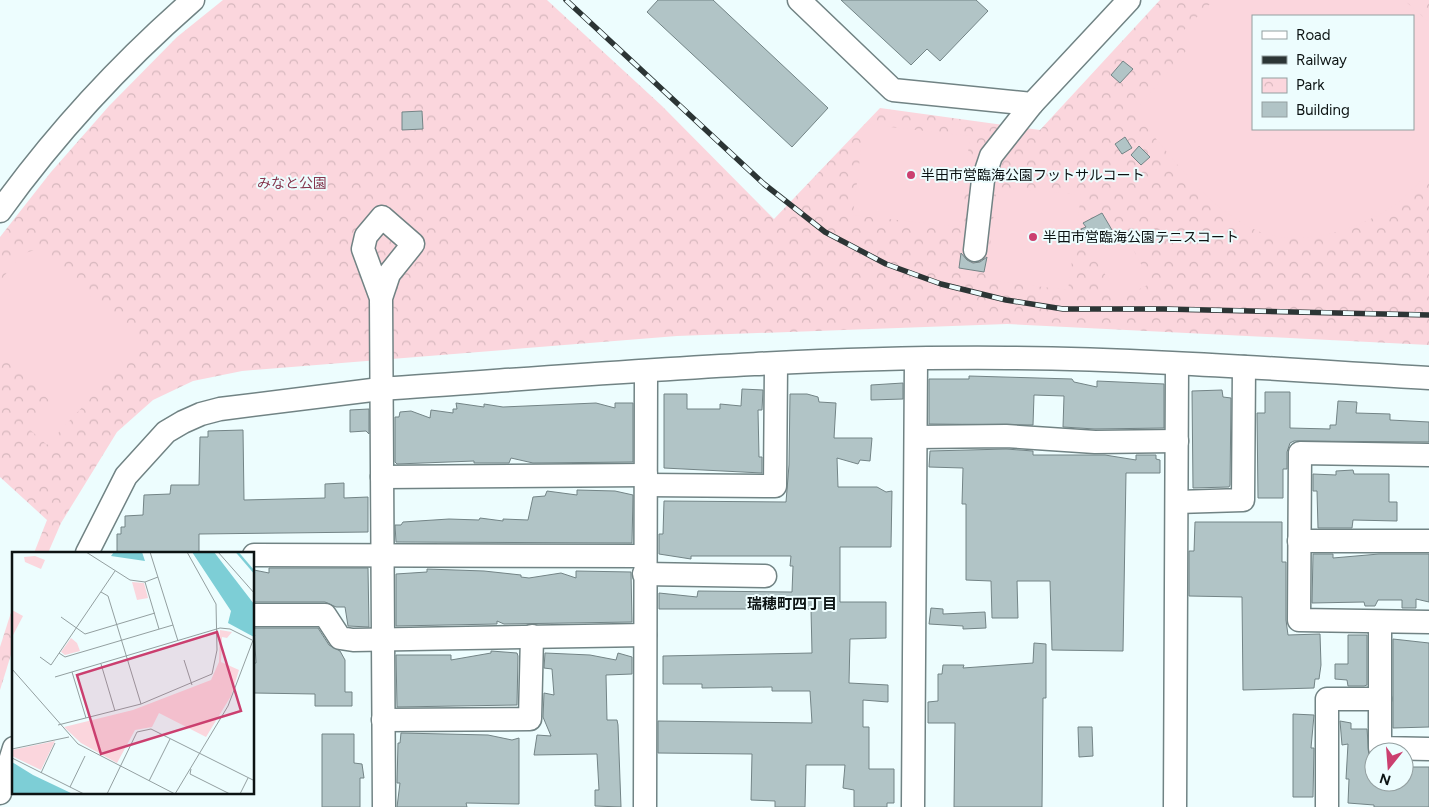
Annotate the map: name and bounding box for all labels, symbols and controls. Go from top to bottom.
legend [1252,15,1414,130]
text: Road [1296,26,1331,44]
text: Railway [1296,51,1347,69]
text: Park [1296,76,1325,94]
text: Building [1296,101,1350,119]
place label: 半田市営臨海公園フットサルコート [921,167,1145,184]
marker: 半田市営臨海公園フットサルコート [905,169,917,181]
park label: みなと公園 [257,175,327,192]
place label: 半田市営臨海公園テニスコート [1043,229,1239,246]
marker: 半田市営臨海公園テニスコート [1027,231,1039,243]
inset map [12,552,255,794]
district label: 瑞穂町四丁目 [747,595,837,613]
north arrow [1364,742,1414,792]
text: N [1378,769,1393,789]

